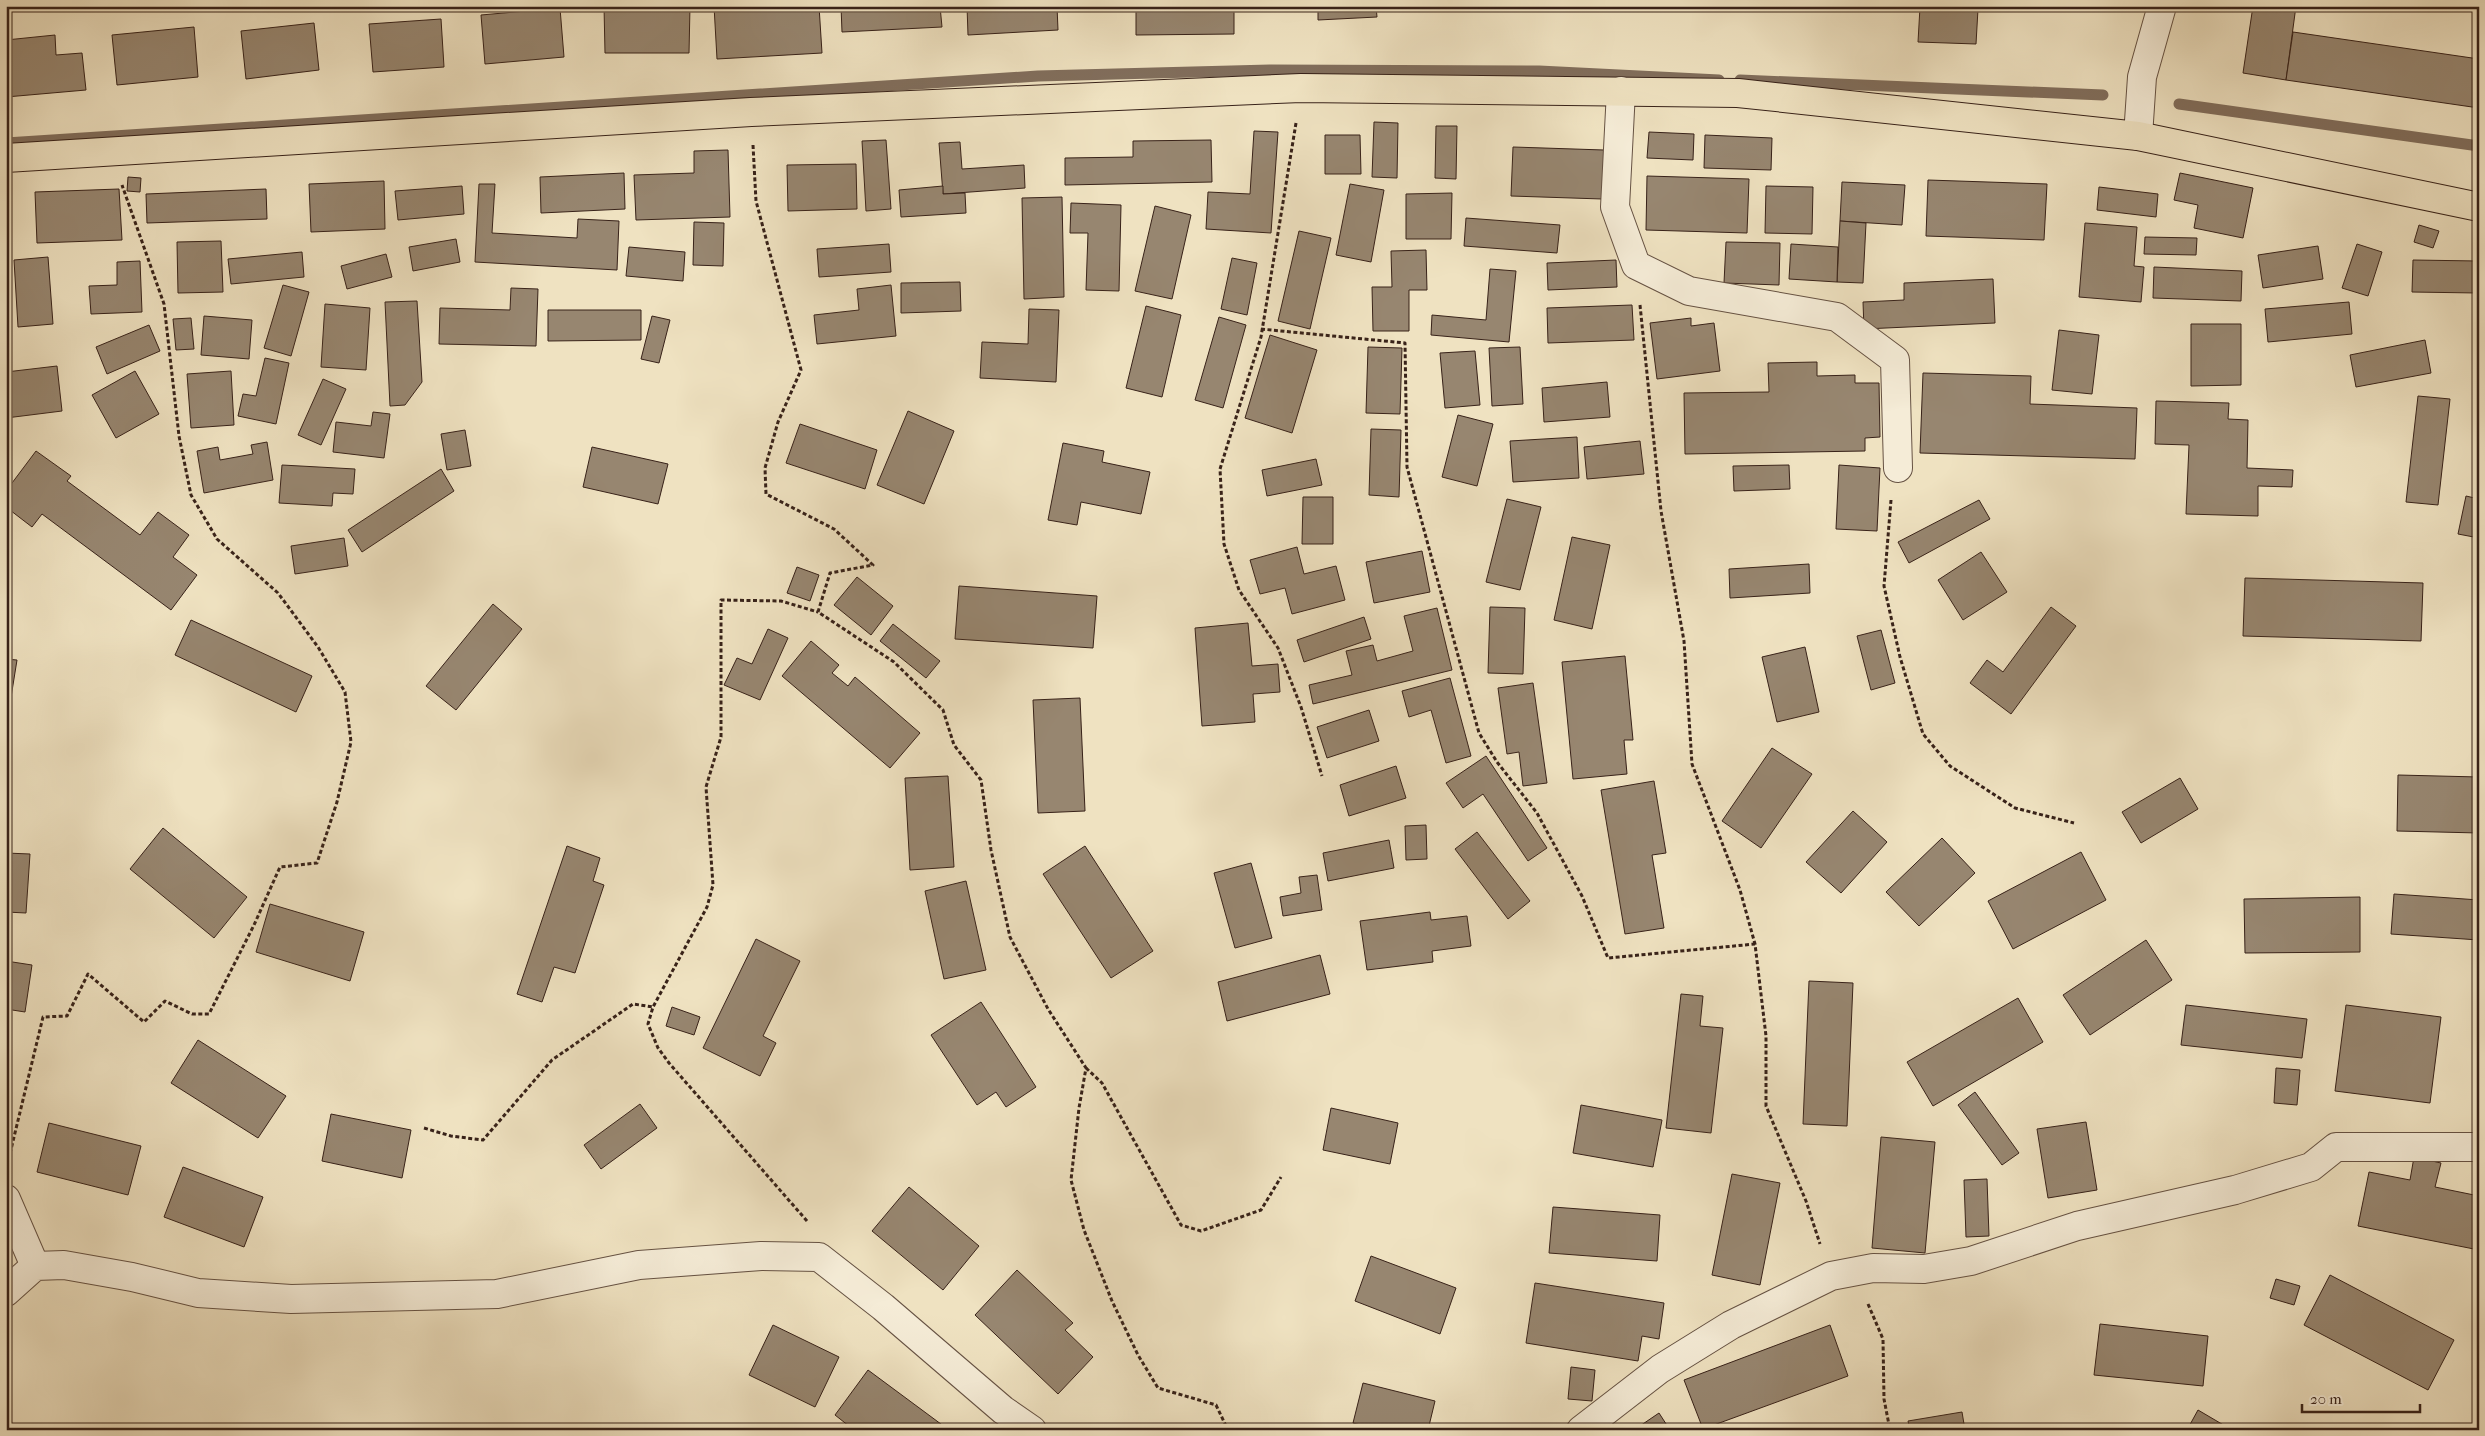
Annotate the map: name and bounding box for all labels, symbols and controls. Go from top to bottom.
scale bar [2302,1381,2420,1413]
text: 20 m [2310,1390,2342,1408]

